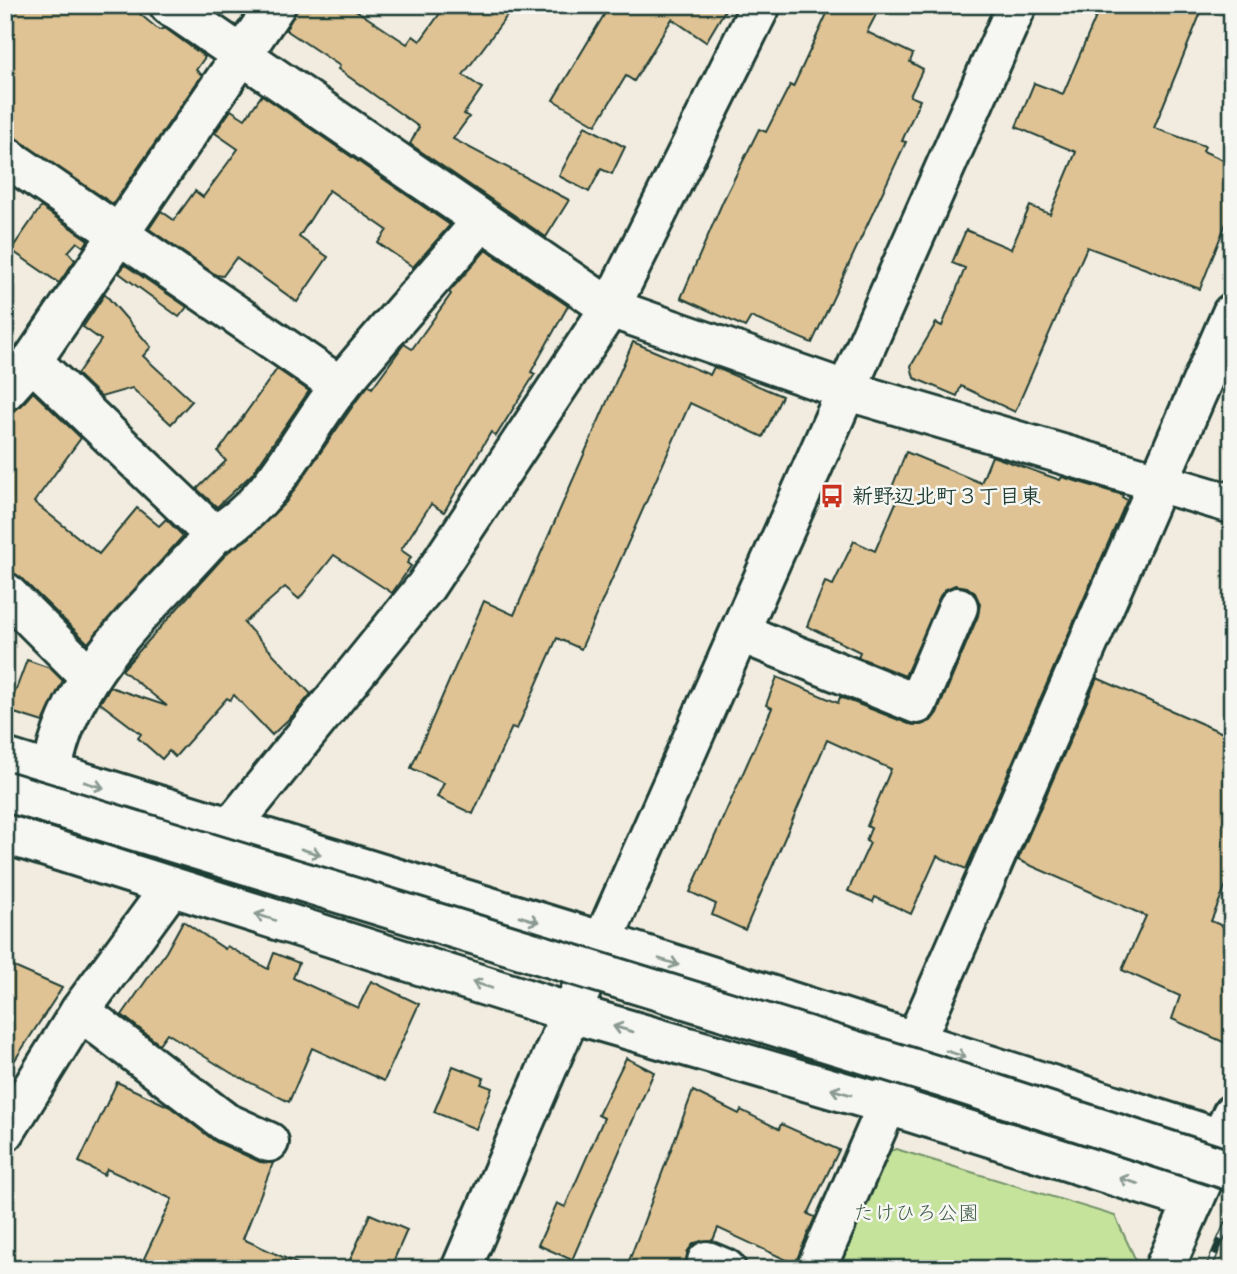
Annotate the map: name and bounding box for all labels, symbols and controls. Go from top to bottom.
bus stop icon: 新野辺北町３丁目東 [818,482,846,510]
place label: 新野辺北町３丁目東 [852,484,1041,509]
one-way arrow [83,780,105,793]
one-way arrow [300,846,322,859]
one-way arrow [255,909,277,922]
one-way arrow [518,913,540,926]
one-way arrow [658,957,680,970]
one-way arrow [471,978,493,991]
one-way arrow [612,1021,634,1034]
one-way arrow [945,1049,967,1062]
one-way arrow [830,1084,852,1097]
one-way arrow [1118,1173,1140,1186]
park label: たけひろ公園 [853,1201,979,1226]

